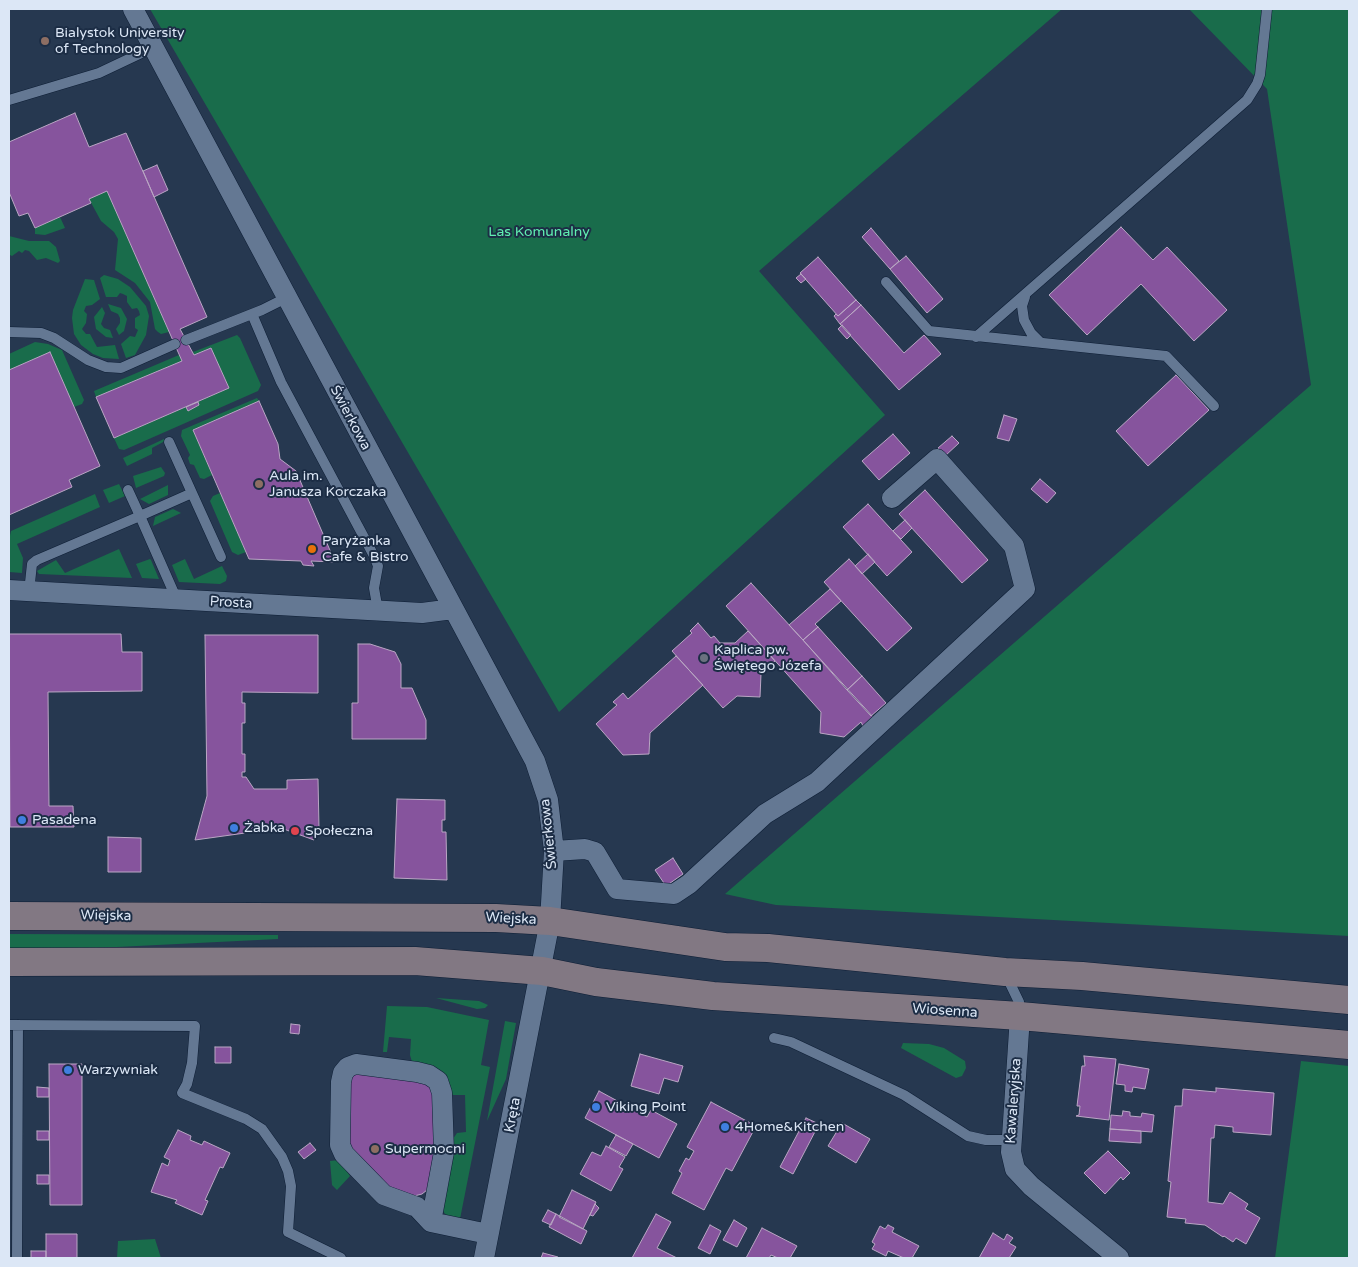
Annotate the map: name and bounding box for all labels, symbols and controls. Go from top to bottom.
place label: Bialystok University of Technology [55,25,185,58]
marker: Bialystok University of Technology [39,35,51,47]
park label: Las Komunalny [488,224,590,240]
street label: Świerkowa [326,383,374,453]
place label: Aula im. Janusza Korczaka [269,468,386,501]
marker: Aula im. Janusza Korczaka [253,478,265,490]
place label: Paryżanka Cafe & Bistro [322,533,409,566]
marker: Paryżanka Cafe & Bistro [306,543,318,555]
street label: Prosta [209,593,253,613]
place label: Kaplica pw. Świętego Józefa [714,642,822,674]
marker: Kaplica pw. Świętego Józefa [698,652,710,664]
street label: Świerkowa [537,798,561,870]
place label: Pasadena [32,812,97,828]
marker: Pasadena [16,814,28,826]
place label: Żabka [244,820,285,836]
marker: Żabka [228,822,240,834]
place label: Społeczna [305,823,373,839]
marker: Społeczna [289,825,301,837]
street label: Wiejska [80,907,132,925]
street label: Wiejska [485,909,537,929]
street label: Wiosenna [912,1000,978,1022]
street label: Kawaleryjska [1003,1058,1025,1144]
place label: Warzywniak [78,1062,158,1078]
marker: Warzywniak [62,1064,74,1076]
street label: Kręta [501,1096,525,1134]
place label: Viking Point [606,1099,686,1115]
marker: Viking Point [590,1101,602,1113]
place label: 4Home&Kitchen [735,1119,844,1135]
marker: 4Home&Kitchen [719,1121,731,1133]
place label: Supermocni [385,1141,465,1157]
marker: Supermocni [369,1143,381,1155]

